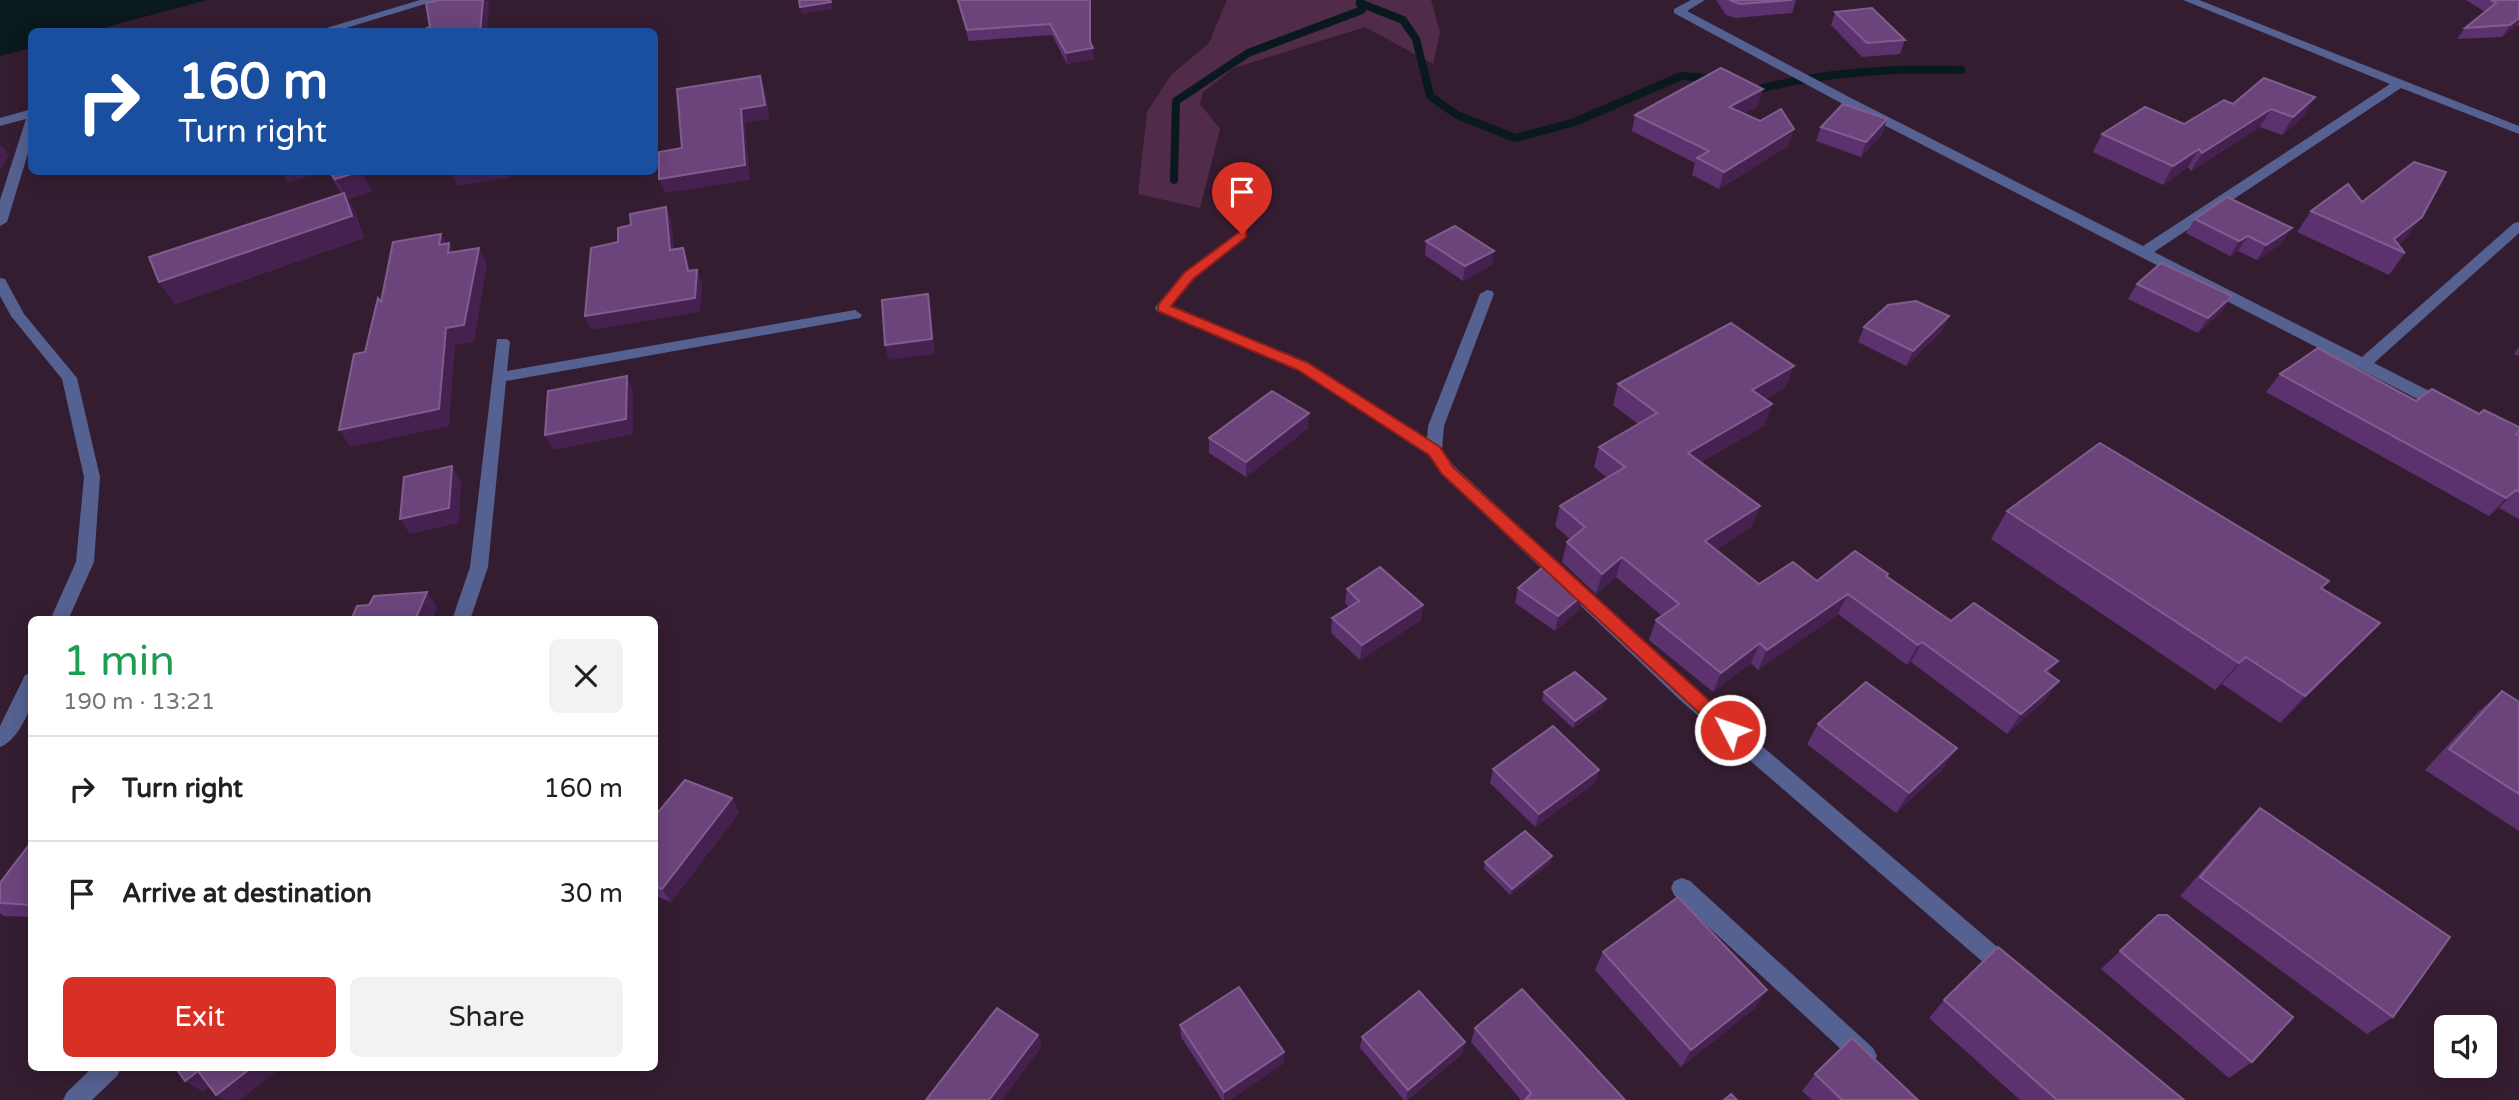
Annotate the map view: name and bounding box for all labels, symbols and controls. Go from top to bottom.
text: 160 m [178,53,328,112]
icon: right [63,56,154,147]
text: Turn right [178,113,327,151]
pin [1212,162,1272,234]
icon: arrive [1223,173,1261,211]
text: 1 min [63,636,175,687]
button: close [549,639,623,713]
text: 190 m · 13:21 [63,688,215,716]
position arrow [1693,693,1767,767]
icon: right [63,770,101,808]
text: Turn right [122,773,243,804]
text: 160 m [543,773,623,804]
icon: arrive [63,875,101,913]
text: Arrive at destination [122,878,372,909]
text: 30 m [560,878,623,909]
button: Exit [63,977,336,1057]
button: Share [350,977,623,1057]
map controls [2434,1015,2497,1078]
button: sound [2434,1015,2497,1078]

